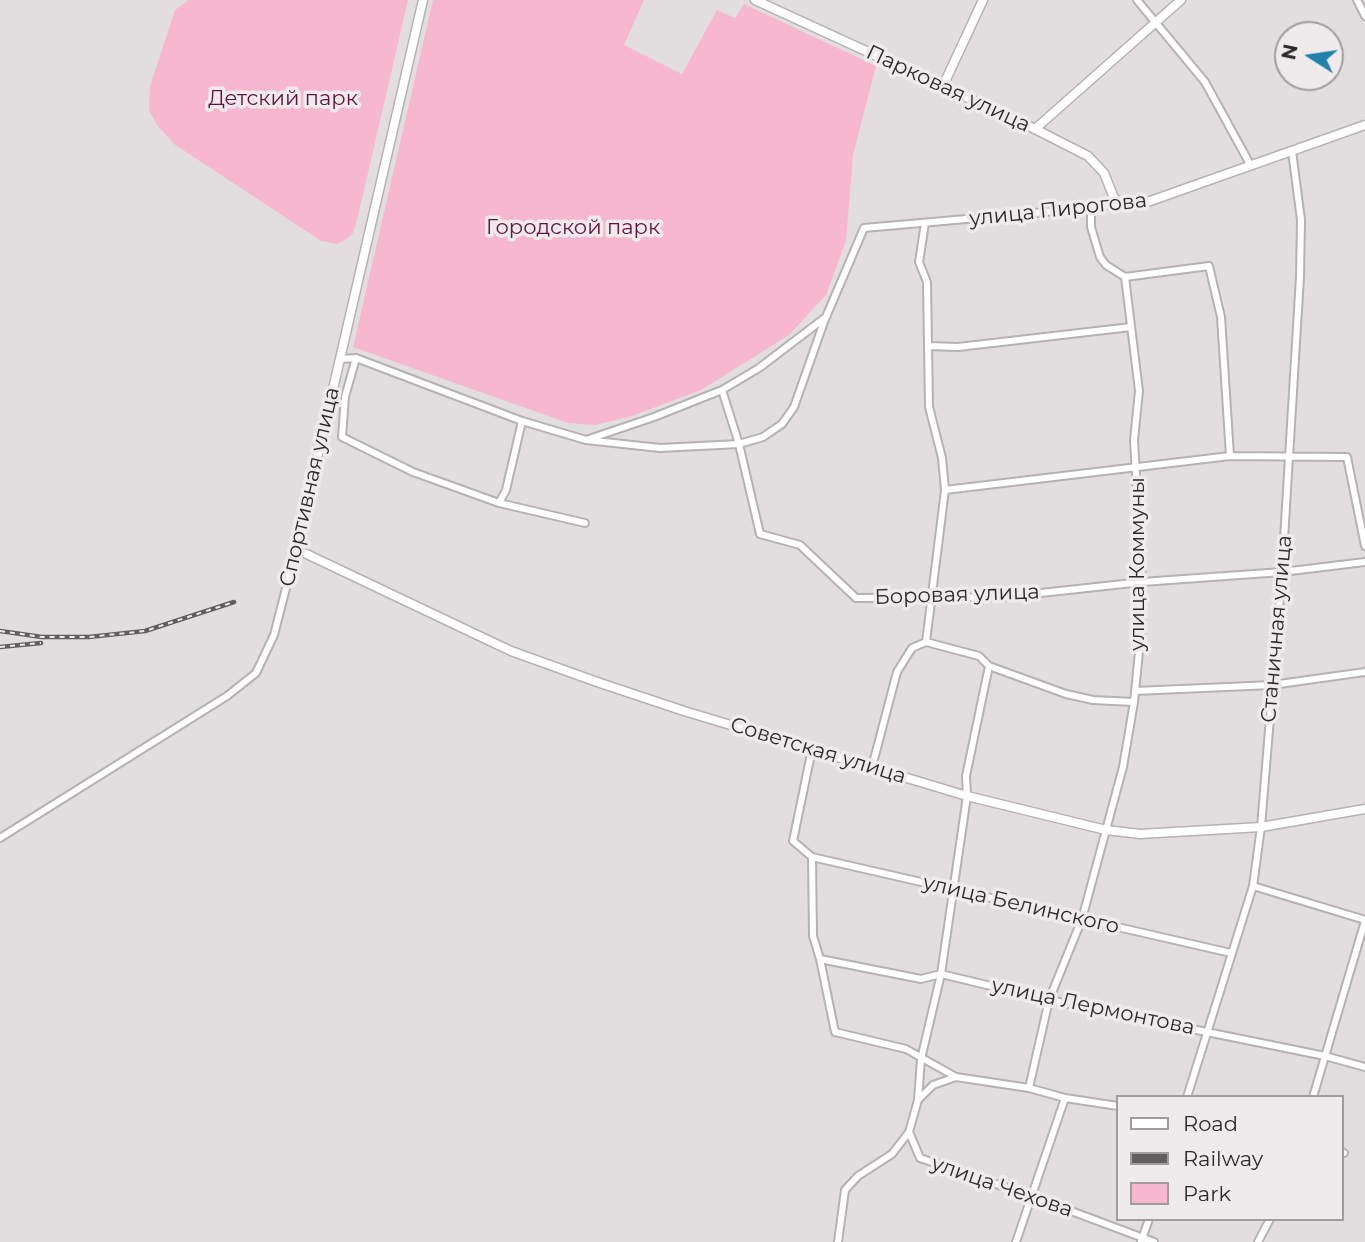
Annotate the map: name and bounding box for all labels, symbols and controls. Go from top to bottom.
north arrow [1274,21,1344,91]
street label: Парковая улица [862,40,1034,138]
text: N [1277,42,1303,62]
park label: Детский парк [208,86,358,112]
street label: улица Пирогова [968,188,1148,232]
park label: Городской парк [486,215,660,241]
street label: Спортивная улица [275,385,345,589]
street label: улица Коммуны [1125,477,1151,651]
street label: Станичная улица [1256,534,1298,724]
street label: Боровая улица [874,580,1040,610]
street label: Советская улица [727,712,909,790]
street label: улица Белинского [920,870,1122,940]
street label: улица Лермонтова [989,973,1197,1041]
legend [1116,1095,1344,1221]
text: Road [1183,1111,1238,1136]
text: Railway [1183,1146,1263,1171]
street label: улица Чехова [928,1151,1076,1223]
text: Park [1183,1181,1231,1206]

